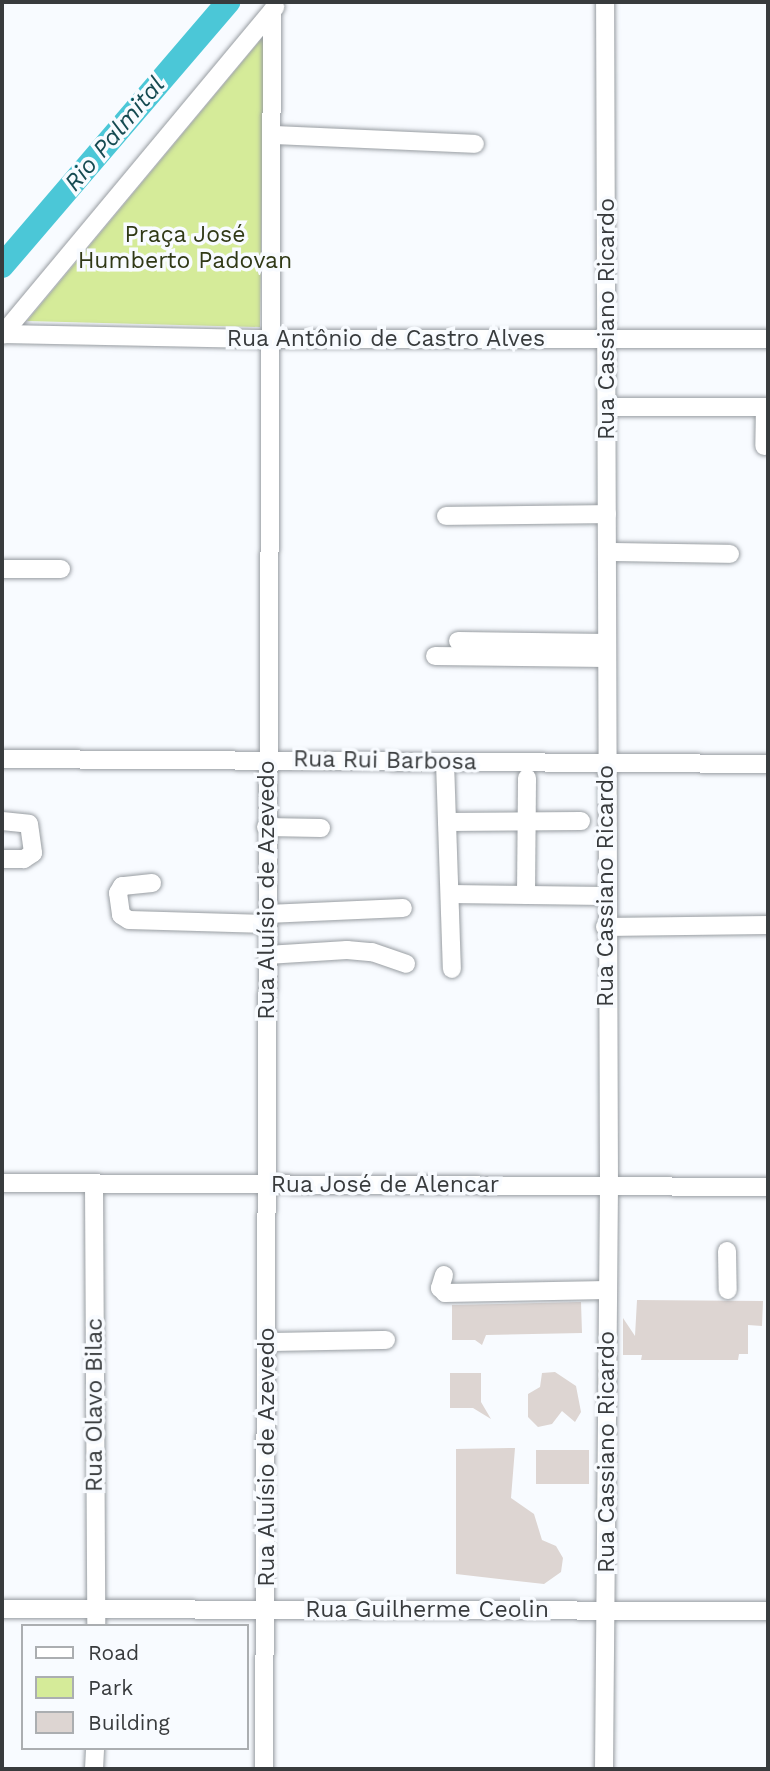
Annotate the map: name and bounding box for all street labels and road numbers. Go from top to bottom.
street label: Rua Cassiano Ricardo [593,198,621,440]
street label: Rua Antônio de Castro Alves [226,325,546,353]
street label: Rua Rui Barbosa [293,746,477,776]
street label: Rua Aluísio de Azevedo [253,759,281,1021]
street label: Rua Cassiano Ricardo [592,765,620,1007]
street label: Rua José de Alencar [270,1171,500,1199]
street label: Rua Olavo Bilac [81,1318,109,1492]
street label: Rua Aluísio de Azevedo [253,1326,281,1588]
street label: Rua Cassiano Ricardo [593,1331,621,1573]
street label: Rua Guilherme Ceolin [305,1596,549,1624]

